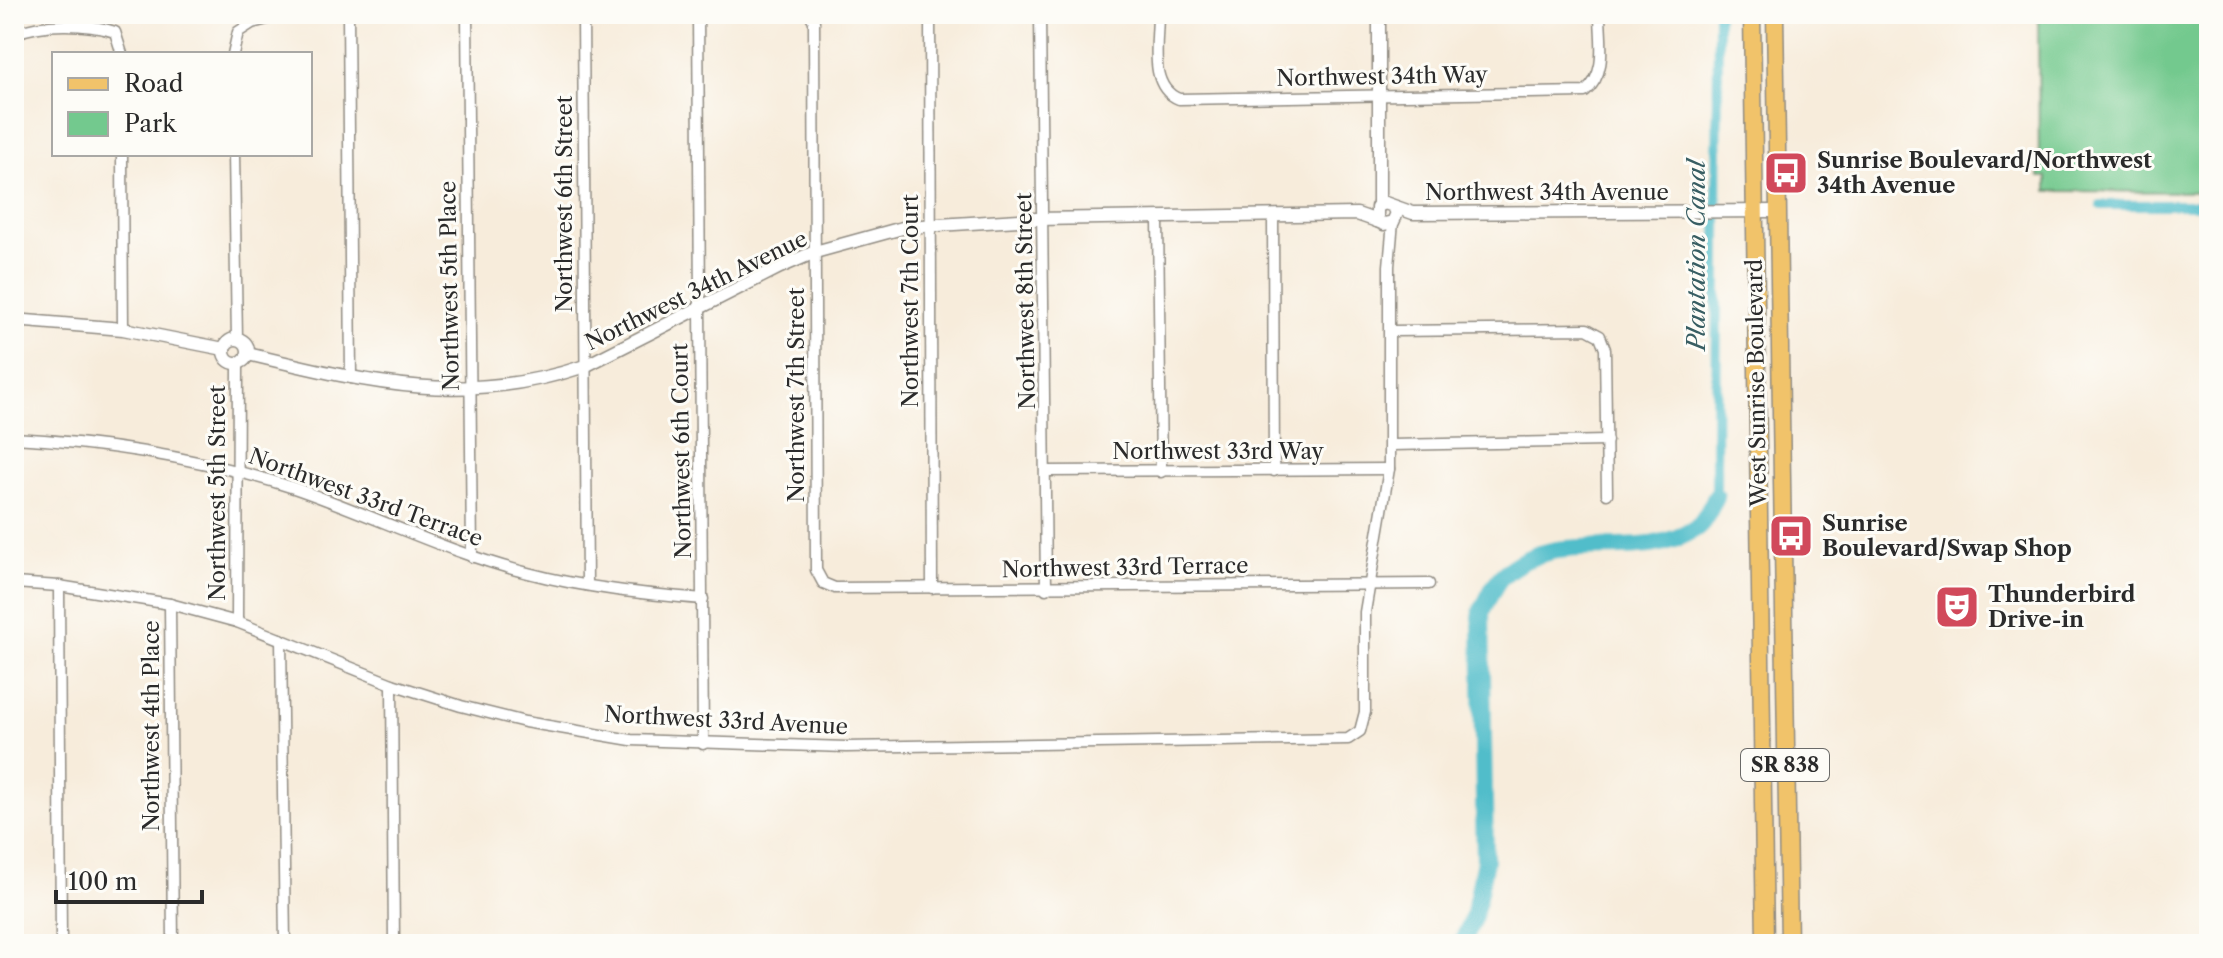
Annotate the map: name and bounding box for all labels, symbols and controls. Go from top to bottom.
legend [52,52,312,156]
street label: Northwest 34th Way [1276,61,1489,92]
text: Road [124,69,184,98]
street label: Northwest 6th Street [551,95,578,313]
text: Park [124,109,177,138]
place label: Sunrise Boulevard/Northwest 34th Avenue [1817,147,2152,199]
bus stop icon: Sunrise Boulevard/Northwest 34th Avenue [1762,149,1810,197]
water label: Plantation Canal [1682,157,1711,353]
street label: Northwest 34th Avenue [1425,179,1669,206]
street label: Northwest 5th Place [434,181,465,391]
street label: Northwest 8th Street [1010,192,1041,410]
street label: Northwest 7th Court [897,194,924,408]
street label: Northwest 34th Avenue [581,225,812,356]
street label: West Sunrise Boulevard [1741,259,1772,508]
street label: Northwest 7th Street [783,287,810,502]
street label: Northwest 6th Court [666,343,697,559]
street label: Northwest 5th Street [204,385,231,601]
street label: Northwest 33rd Way [1112,438,1324,465]
street label: Northwest 33rd Terrace [245,443,486,552]
place label: Sunrise Boulevard/Swap Shop [1822,510,2072,562]
bus stop icon: Sunrise Boulevard/Swap Shop [1767,512,1815,560]
street label: Northwest 33rd Terrace [1001,552,1249,583]
place label: Thunderbird Drive-in [1988,581,2136,633]
theatre icon: Thunderbird Drive-in [1933,583,1981,631]
street label: Northwest 4th Place [138,620,165,832]
street label: Northwest 33rd Avenue [603,701,849,740]
road number: SR 838 [1741,749,1829,781]
scale bar [56,854,202,904]
text: 100 m [68,867,137,896]

